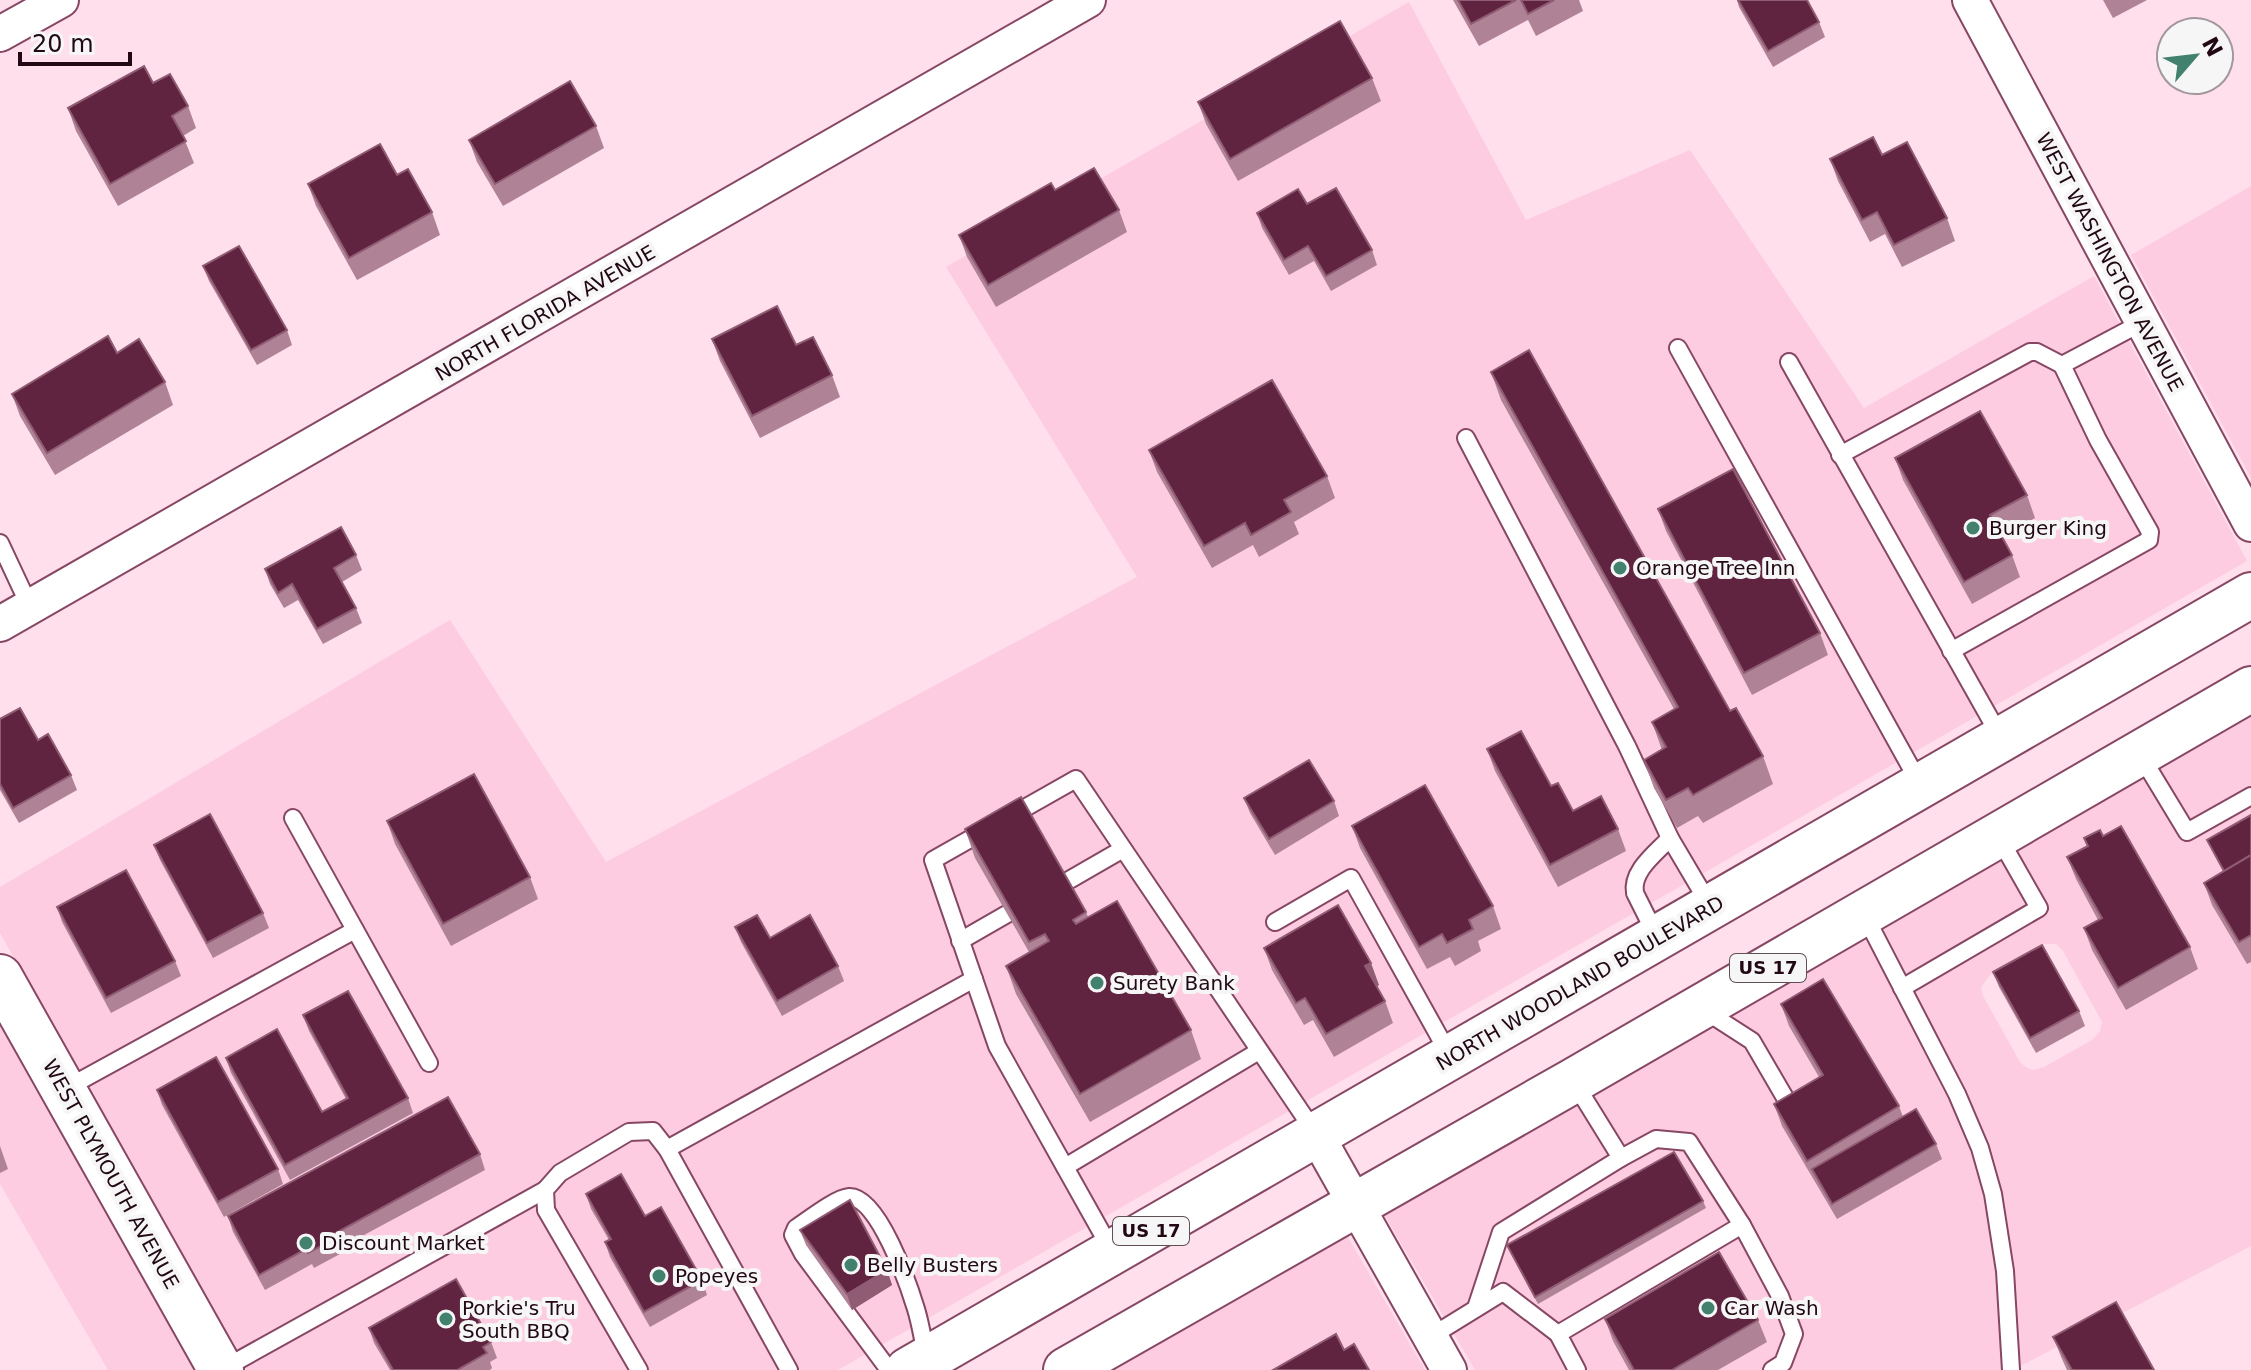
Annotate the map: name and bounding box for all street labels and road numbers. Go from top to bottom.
street label: WEST WASHINGTON AVENUE [2031,128,2189,396]
street label: NORTH FLORIDA AVENUE [431,240,659,386]
street label: NORTH WOODLAND BOULEVARD [1432,891,1728,1075]
road number: US 17 [1730,954,1806,982]
street label: WEST PLYMOUTH AVENUE [38,1055,184,1293]
road number: US 17 [1113,1217,1189,1245]

